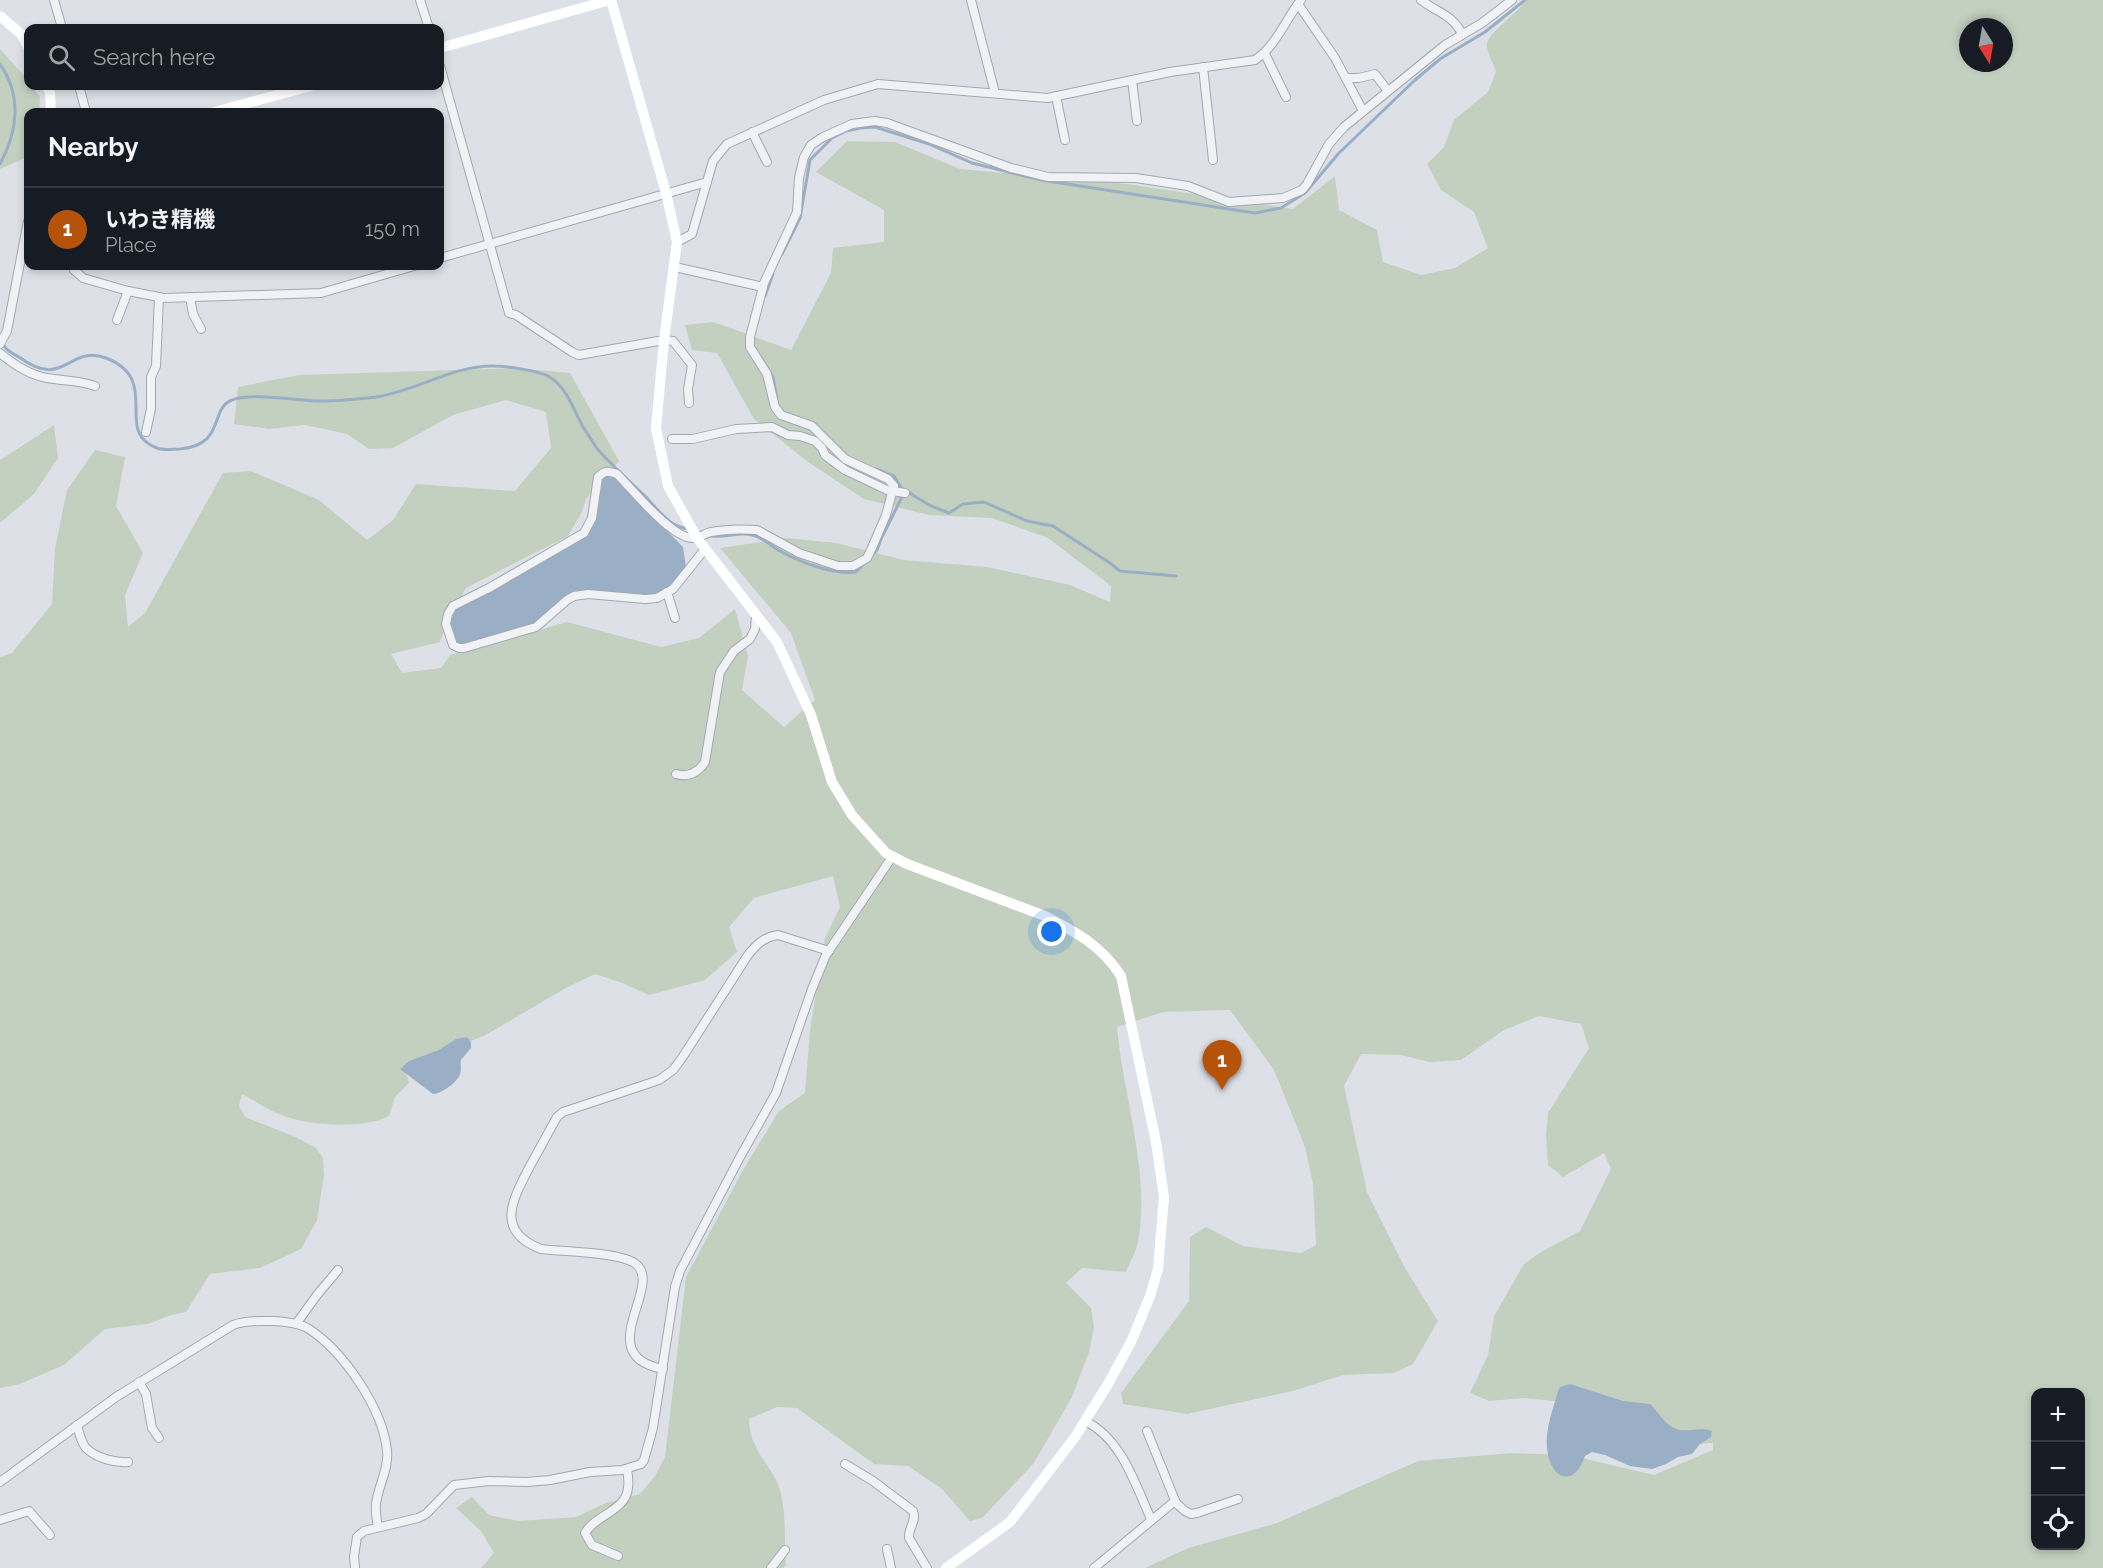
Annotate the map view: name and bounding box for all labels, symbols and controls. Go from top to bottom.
north arrow [1959,18,2013,72]
search box [24,24,444,90]
icon: search [45,41,78,74]
text: Search here [93,44,215,70]
text: Nearby [48,132,138,162]
text: いわき精機 [105,206,215,232]
text: 1 [63,217,72,241]
text: 150 m [365,217,420,241]
text: Place [105,233,156,257]
your location [1037,917,1066,946]
pin: 1 [1202,1040,1242,1090]
map controls [2031,1388,2085,1550]
button: + [2031,1388,2085,1442]
button: − [2031,1442,2085,1496]
button: locate [2031,1496,2085,1550]

